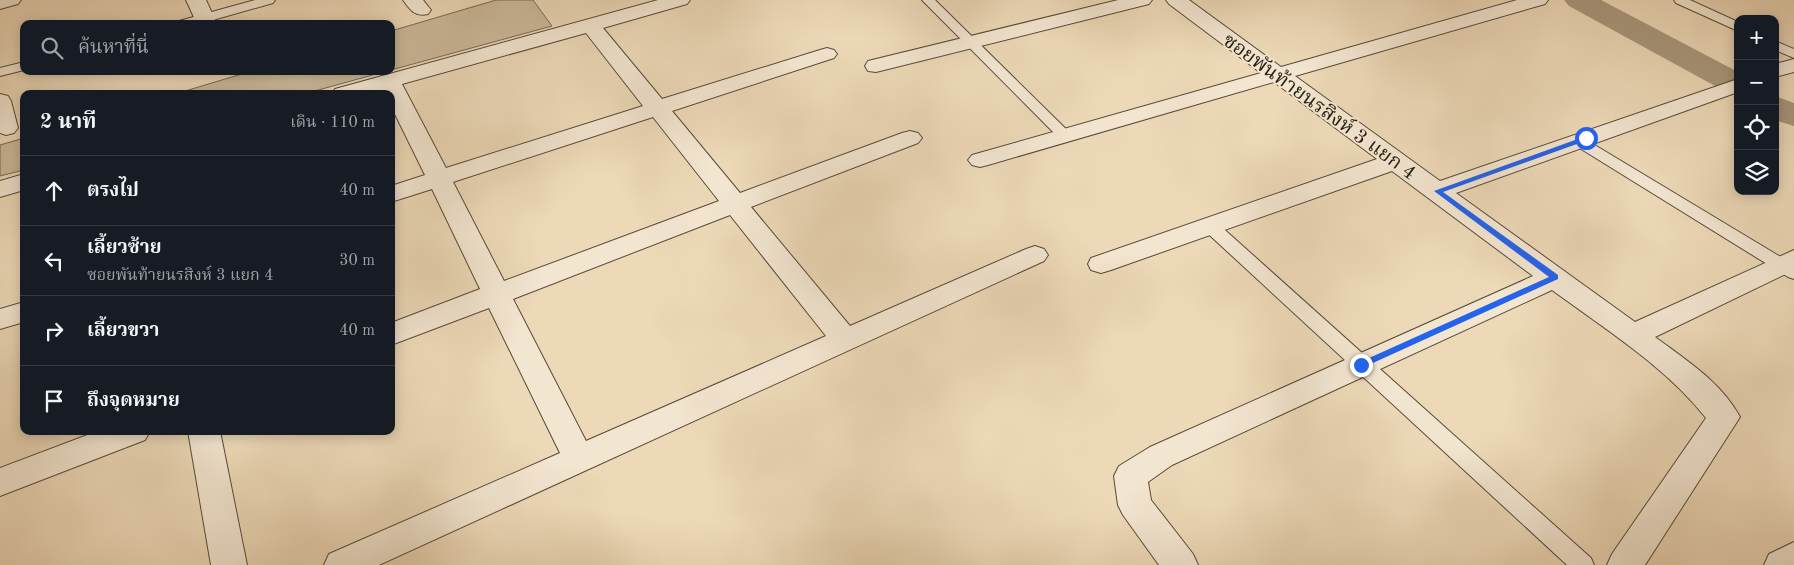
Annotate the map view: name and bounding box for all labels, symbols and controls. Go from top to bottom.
map controls [1734,15,1779,195]
button: + [1734,15,1779,60]
search box [20,20,395,75]
street label: ซอยพันท้ายนรสิงห์ 3 แยก 4 [1219,29,1421,184]
icon: search [38,34,66,62]
text: ค้นหาที่นี่ [78,39,149,58]
button: − [1734,60,1779,105]
button: locate [1734,105,1779,150]
text: 2 นาที [40,112,96,133]
text: เดิน · 110 m [290,115,375,131]
route start [1575,127,1598,150]
button: layers [1734,150,1779,195]
icon: ahead [40,177,68,205]
text: ตรงไป [87,182,139,201]
text: 40 m [339,183,375,199]
text: เลี้ยวซ้าย [87,239,161,258]
icon: left [40,247,68,275]
text: 30 m [339,253,375,269]
text: ซอยพันท้ายนรสิงห์ 3 แยก 4 [87,268,274,284]
icon: right [40,317,68,345]
text: เลี้ยวขวา [87,322,159,341]
text: 40 m [339,323,375,339]
route end [1350,354,1373,377]
icon: arrive [40,387,68,415]
text: ถึงจุดหมาย [87,392,180,411]

